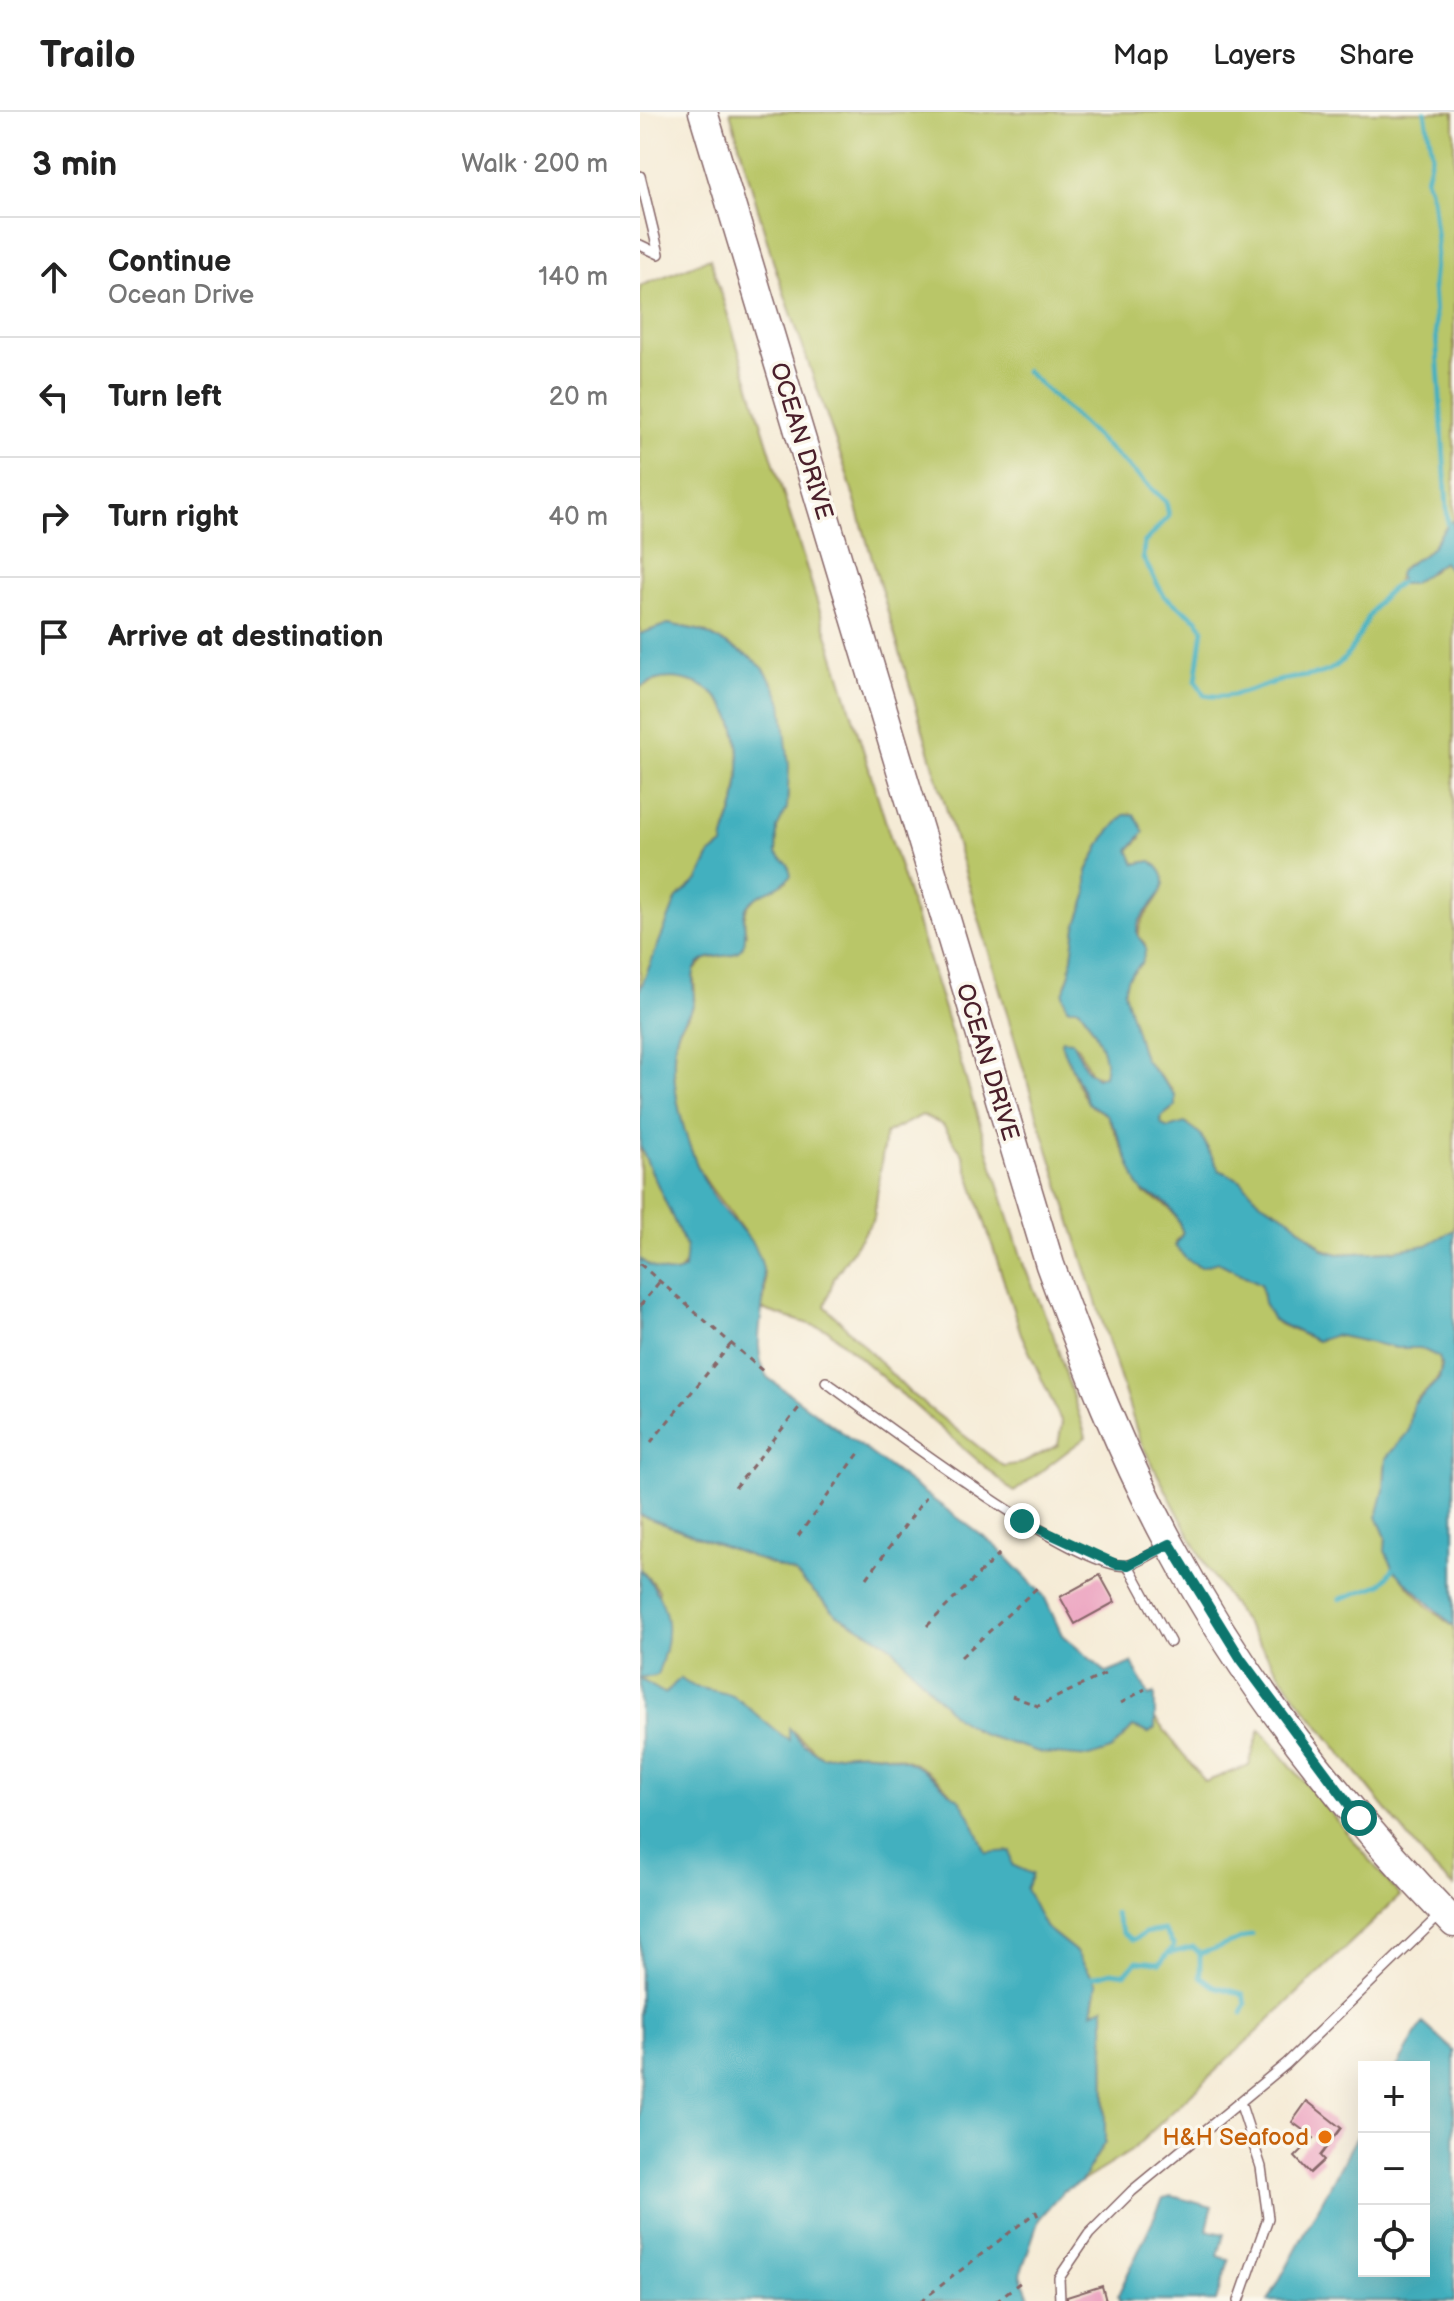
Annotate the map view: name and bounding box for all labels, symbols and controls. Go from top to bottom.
text: Trailo [40,33,136,78]
text: Map [1113,39,1169,72]
text: Layers [1213,39,1296,72]
text: Share [1340,39,1414,72]
text: 3 min [32,144,117,185]
text: Walk · 200 m [461,149,608,180]
text: Continue [108,244,231,280]
icon: ahead [32,255,76,299]
text: 140 m [538,262,608,293]
text: Ocean Drive [108,280,254,311]
street label: OCEAN DRIVE [764,359,839,523]
icon: left [32,375,76,419]
text: Turn left [108,379,222,415]
text: 20 m [549,382,608,413]
icon: right [32,495,76,539]
text: Turn right [108,499,239,535]
text: 40 m [548,502,608,533]
icon: arrive [32,615,76,659]
text: Arrive at destination [108,619,384,655]
street label: OCEAN DRIVE [950,980,1025,1144]
route end [1004,1503,1040,1539]
route start [1341,1800,1377,1836]
map controls [1358,2061,1430,2277]
button: + [1358,2061,1430,2133]
place label: H&H Seafood [1162,2123,1309,2152]
marker: H&H Seafood [1316,2128,1334,2146]
button: − [1358,2133,1430,2205]
button: locate [1358,2205,1430,2277]

